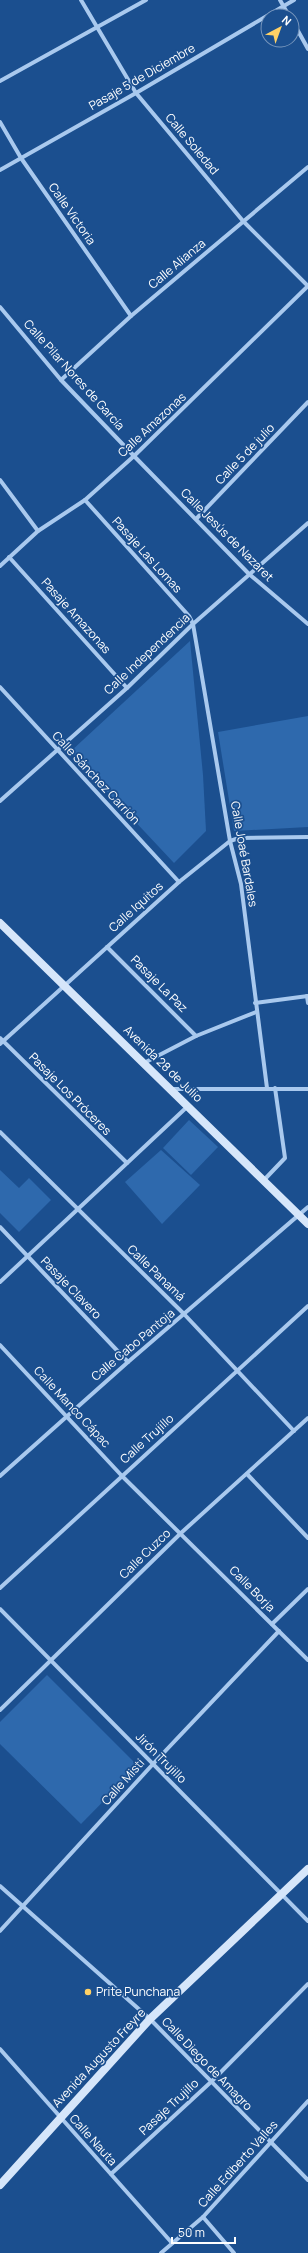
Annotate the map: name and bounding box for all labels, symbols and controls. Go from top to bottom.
north arrow [260,8,300,48]
text: N [279,12,295,28]
street label: Pasaje 5 de Diciembre [85,39,198,114]
street label: Calle Soledad [162,109,223,178]
street label: Calle Victoria [45,179,100,248]
street label: Calle Alianza [144,235,209,293]
street label: Calle Pilar Nores de García [20,316,129,434]
street label: Calle Amazonas [114,388,190,461]
street label: Calle 5 de julio [211,419,278,488]
street label: Calle Jesús de Nazaret [177,484,278,585]
street label: Pasaje Las Lomas [109,513,186,596]
street label: Pasaje Amazonas [38,574,115,657]
street label: Calle Independencia [100,609,193,698]
street label: Calle Sánchez Carrión [49,727,144,828]
street label: Calle Joaé Bardales [227,800,262,908]
street label: Calle Iquitos [105,878,167,936]
street label: Pasaje La Paz [127,951,192,1016]
street label: Avenida 28 de Julio [120,1021,207,1106]
street label: Pasaje Los Próceres [25,1049,115,1139]
street label: Calle Panamá [124,1241,189,1305]
street label: Pasaje Clavero [37,1253,106,1323]
street label: Calle Cabo Pantoja [87,1305,178,1385]
street label: Calle Manco Cápac [30,1362,115,1451]
street label: Calle Trujillo [116,1410,177,1467]
street label: Calle Cuzco [115,1525,174,1582]
street label: Calle Borja [226,1562,279,1615]
street label: Jirón Trujillo [132,1728,191,1787]
street label: Calle Misti [97,1755,148,1809]
place label: Prite Punchana [96,1983,180,2000]
marker: Prite Punchana [83,1987,93,1997]
street label: Avenida Augusto Freyre [48,2004,149,2111]
street label: Calle Diego de Amagro [158,2013,257,2114]
street label: Pasaje Trujillo [135,2075,202,2139]
street label: Calle Nauta [66,2110,121,2169]
street label: Calle Ediberto Valles [194,2116,281,2211]
scale bar [172,2219,235,2245]
text: 50 m [178,2224,205,2241]

